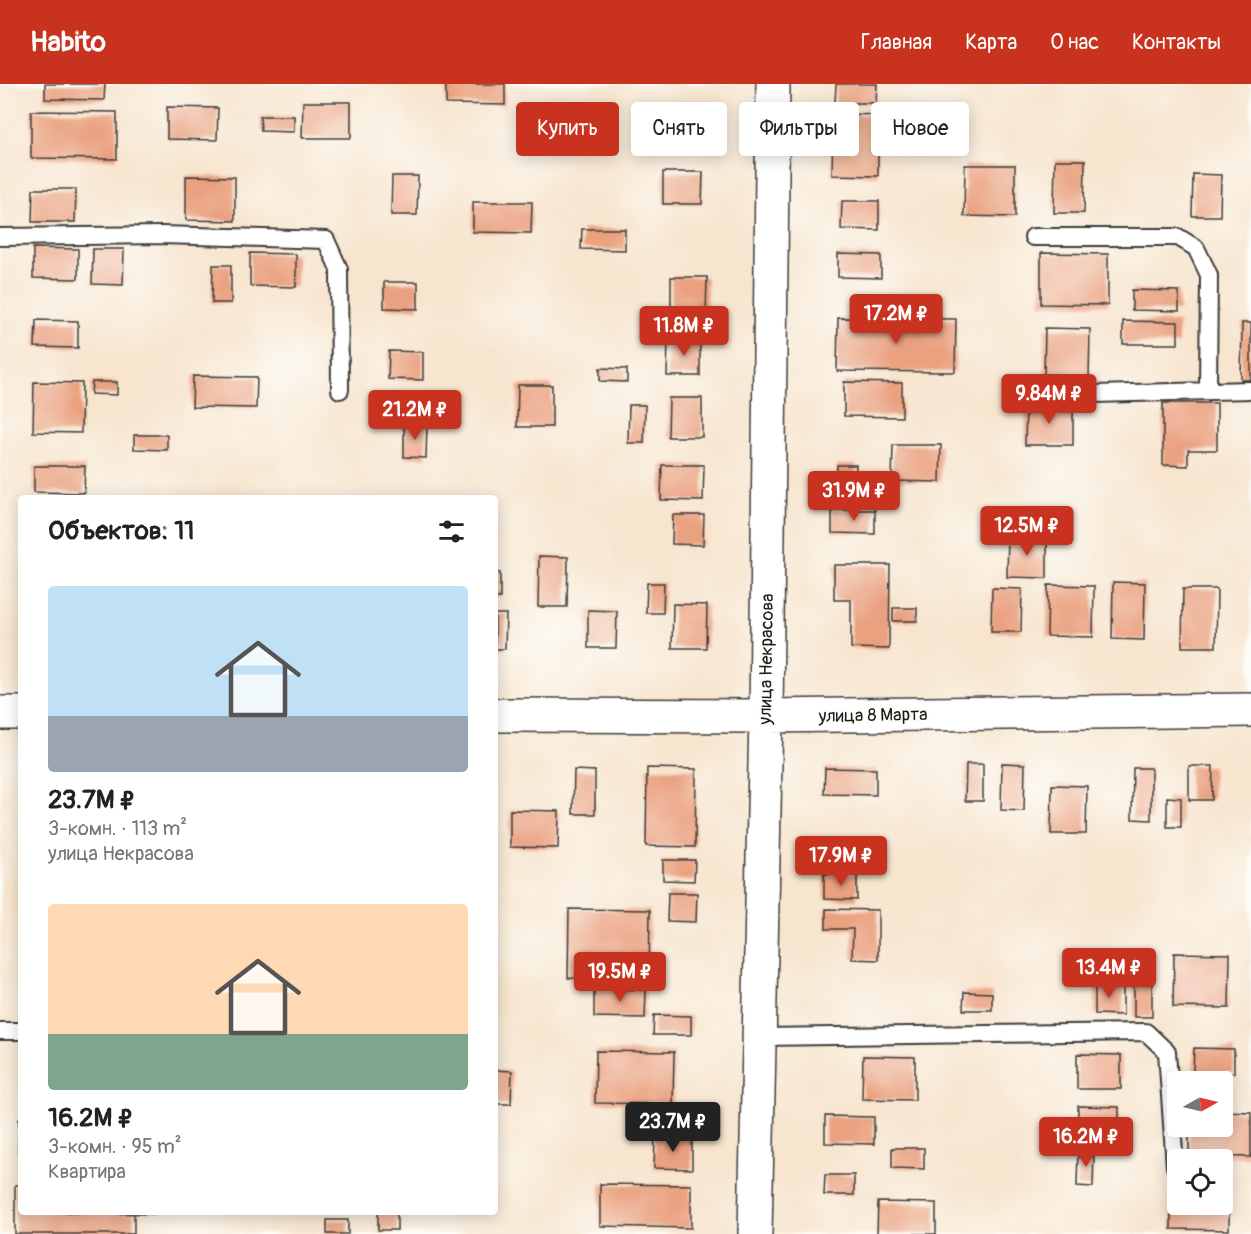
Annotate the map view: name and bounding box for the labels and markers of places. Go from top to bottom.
pin: 17.2M ₽ [841,294,951,345]
pin: 11.8M ₽ [629,306,739,357]
pin: 9.84M ₽ [994,374,1104,425]
pin: 21.2M ₽ [360,390,470,441]
pin: 31.9M ₽ [799,471,909,522]
pin: 12.5M ₽ [972,506,1082,557]
pin: 17.9M ₽ [786,836,896,887]
pin: 13.4M ₽ [1054,948,1164,999]
pin: 19.5M ₽ [565,952,675,1003]
pin: 23.7M ₽ [618,1102,728,1153]
pin: 16.2M ₽ [1031,1117,1141,1168]

